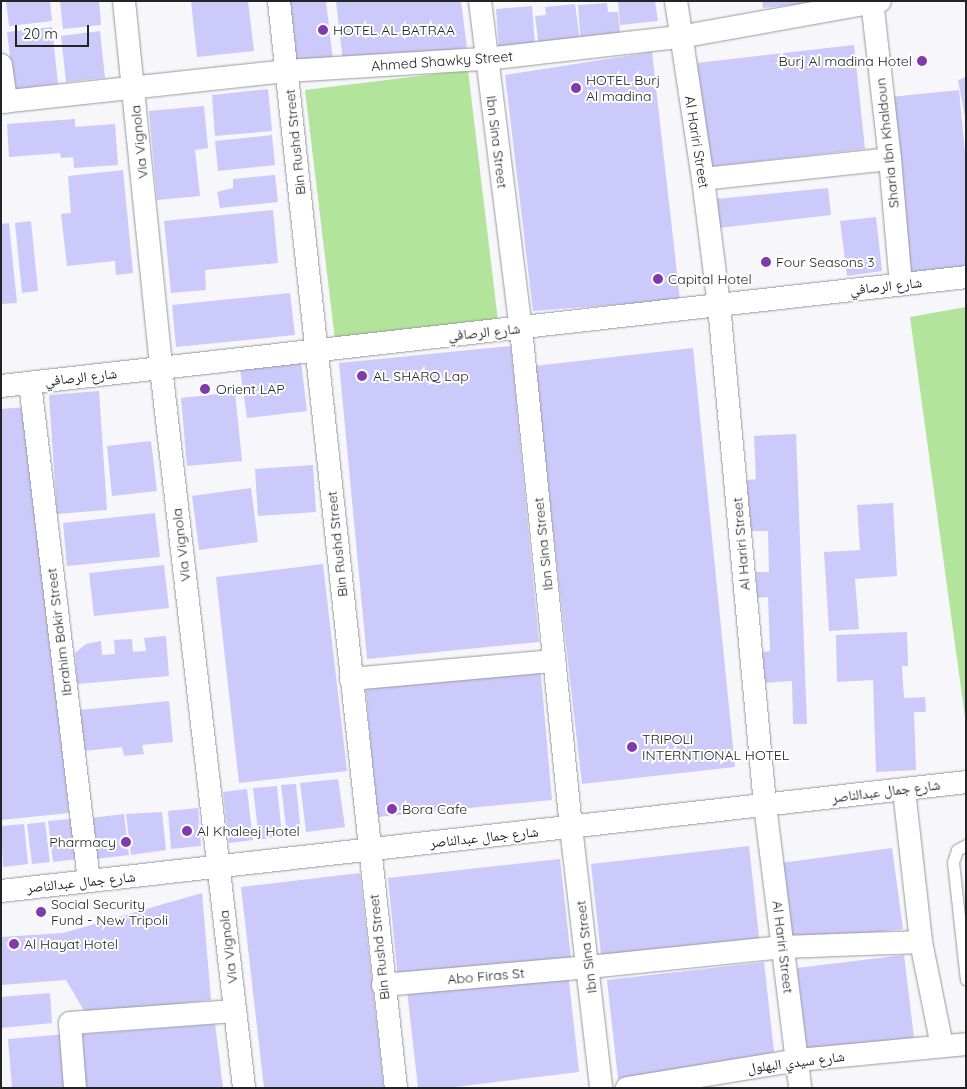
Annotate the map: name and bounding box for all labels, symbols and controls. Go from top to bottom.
scale bar [18,15,91,47]
place label: HOTEL AL BATRAA [333,22,455,38]
text: 20 m [23,24,58,43]
marker: HOTEL AL BATRAA [317,24,329,36]
street label: Ahmed Shawky Street [370,48,514,74]
place label: Burj Al madina Hotel [778,53,912,69]
marker: Burj Al madina Hotel [916,55,928,67]
place label: HOTEL Burj Al madina [586,72,660,104]
street label: Sharia Ibn Khaldoun [872,77,902,209]
marker: HOTEL Burj Al madina [570,82,582,94]
street label: Bin Rushd Street [281,88,309,196]
street label: Ibn Sina Street [483,95,511,189]
street label: Al Hariri Street [681,95,713,189]
street label: Via Vignola [127,104,151,180]
place label: Four Seasons 3 [776,254,875,270]
marker: Four Seasons 3 [760,256,772,268]
place label: Capital Hotel [668,271,752,287]
marker: Capital Hotel [652,273,664,285]
street label: شارع الرصافي [849,274,923,298]
street label: شارع الرصافي [447,320,521,344]
street label: شارع الرصافي [44,365,118,389]
place label: AL SHARQ Lap [373,368,469,384]
marker: AL SHARQ Lap [355,369,369,383]
place label: Orient LAP [216,381,285,397]
marker: Orient LAP [198,382,212,396]
street label: Bin Rushd Street [323,490,351,598]
street label: Ibn Sina Street [530,497,556,591]
street label: Al Hariri Street [729,497,753,591]
street label: Via Vignola [168,507,194,583]
street label: Ibrahim Bakir Street [43,567,75,697]
place label: TRIPOLI INTERNTIONAL HOTEL [642,731,789,764]
marker: TRIPOLI INTERNTIONAL HOTEL [626,741,638,753]
street label: شارع جمال عبدالناصر [831,776,941,806]
place label: Bora Cafe [402,801,467,817]
marker: Bora Cafe [386,803,398,815]
place label: Al Khaleej Hotel [197,823,300,839]
street label: شارع جمال عبدالناصر [429,823,539,851]
marker: Al Khaleej Hotel [181,825,193,837]
place label: Pharmacy [49,834,116,850]
marker: Pharmacy [120,836,132,848]
street label: شارع جمال عبدالناصر [26,868,136,896]
street label: Bin Rushd Street [365,893,393,1001]
place label: Social Security Fund - New Tripoli [51,896,168,929]
street label: Ibn Sina Street [572,900,600,994]
street label: Al Hariri Street [769,900,797,994]
marker: Social Security Fund - New Tripoli [35,906,47,918]
street label: Via Vignola [215,909,241,985]
place label: Al Hayat Hotel [24,936,118,952]
marker: Al Hayat Hotel [8,938,20,950]
street label: Abo Firas St [447,964,525,988]
street label: شارع سيدي البهلول [746,1048,846,1076]

